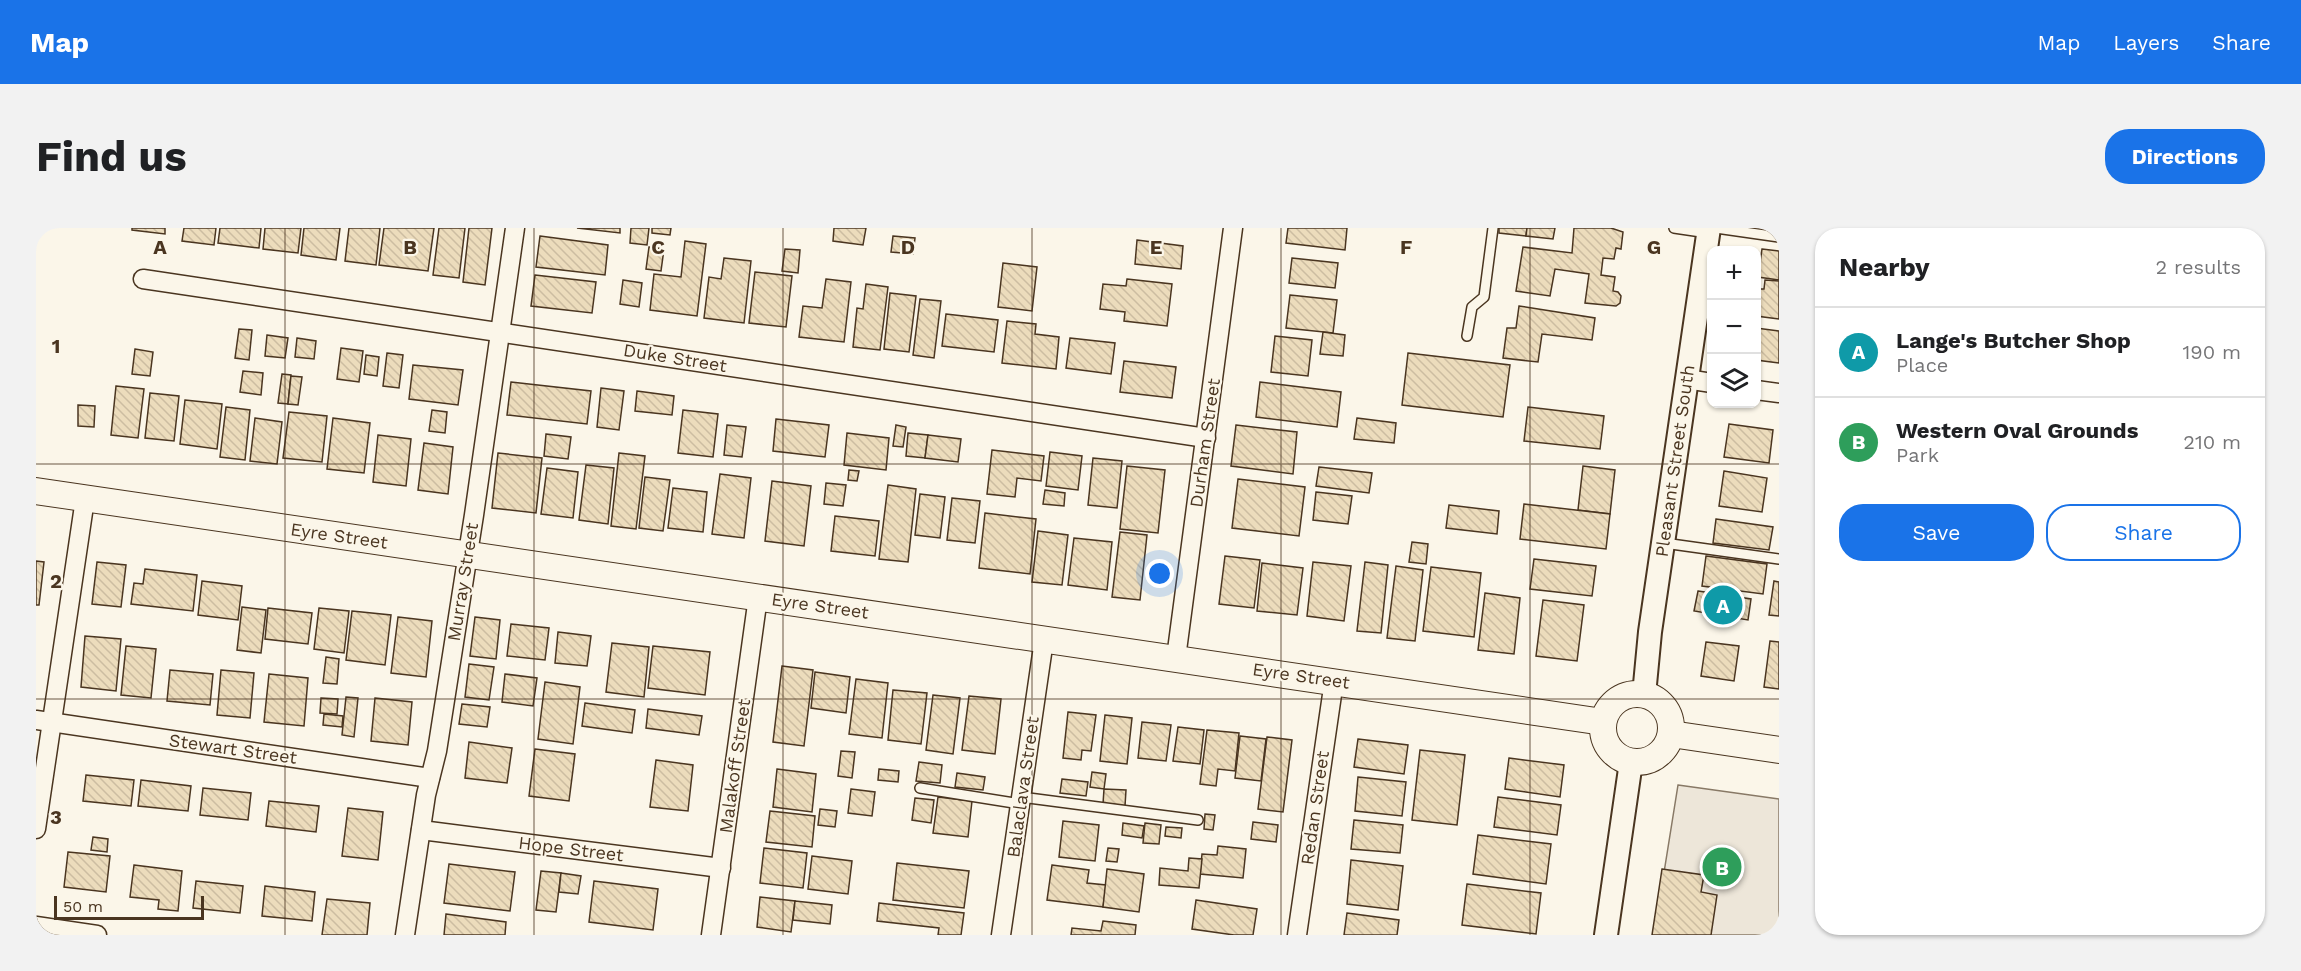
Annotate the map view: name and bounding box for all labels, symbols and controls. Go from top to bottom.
text: Map [30,26,89,59]
text: Map [2037,30,2080,55]
text: Layers [2113,30,2179,55]
text: Share [2212,30,2271,55]
button: Directions [2105,129,2265,184]
text: Find us [36,132,187,181]
text: A [153,235,167,259]
text: B [403,235,417,259]
text: C [651,235,665,259]
text: D [901,235,915,259]
text: E [1150,235,1162,259]
text: F [1400,235,1412,259]
text: G [1647,235,1661,259]
map controls [1707,246,1761,408]
button: + [1707,246,1761,300]
text: Nearby [1839,252,1930,282]
text: 2 results [2156,255,2241,279]
button: − [1707,300,1761,354]
text: Lange's Butcher Shop [1896,328,2131,353]
text: 1 [52,334,60,358]
street label: Duke Street [622,339,729,376]
text: A [1852,340,1865,364]
text: 190 m [2183,340,2241,364]
text: Place [1896,353,1948,377]
button: layers [1707,354,1761,408]
street label: Pleasant Street South [1651,363,1698,558]
street label: Durham Street [1185,377,1224,509]
text: Western Oval Grounds [1896,418,2138,443]
text: B [1852,430,1865,454]
text: 210 m [2183,430,2241,454]
text: Park [1896,443,1939,467]
button: Save [1839,504,2034,561]
button: Share [2046,504,2241,561]
street label: Eyre Street [289,518,389,553]
street label: Murray Street [443,521,482,643]
your location [1145,559,1174,588]
text: 2 [50,569,62,593]
pin: A [1704,582,1742,628]
street label: Eyre Street [770,588,870,623]
street label: Eyre Street [1251,658,1351,693]
street label: Malakoff Street [715,697,754,834]
street label: Balaclava Street [1002,715,1043,859]
street label: Stewart Street [168,729,299,768]
street label: Redan Street [1296,749,1333,866]
text: 3 [50,805,62,829]
street label: Hope Street [517,832,625,865]
pin: B [1702,844,1742,890]
scale bar [54,893,204,920]
text: 50 m [63,897,103,916]

